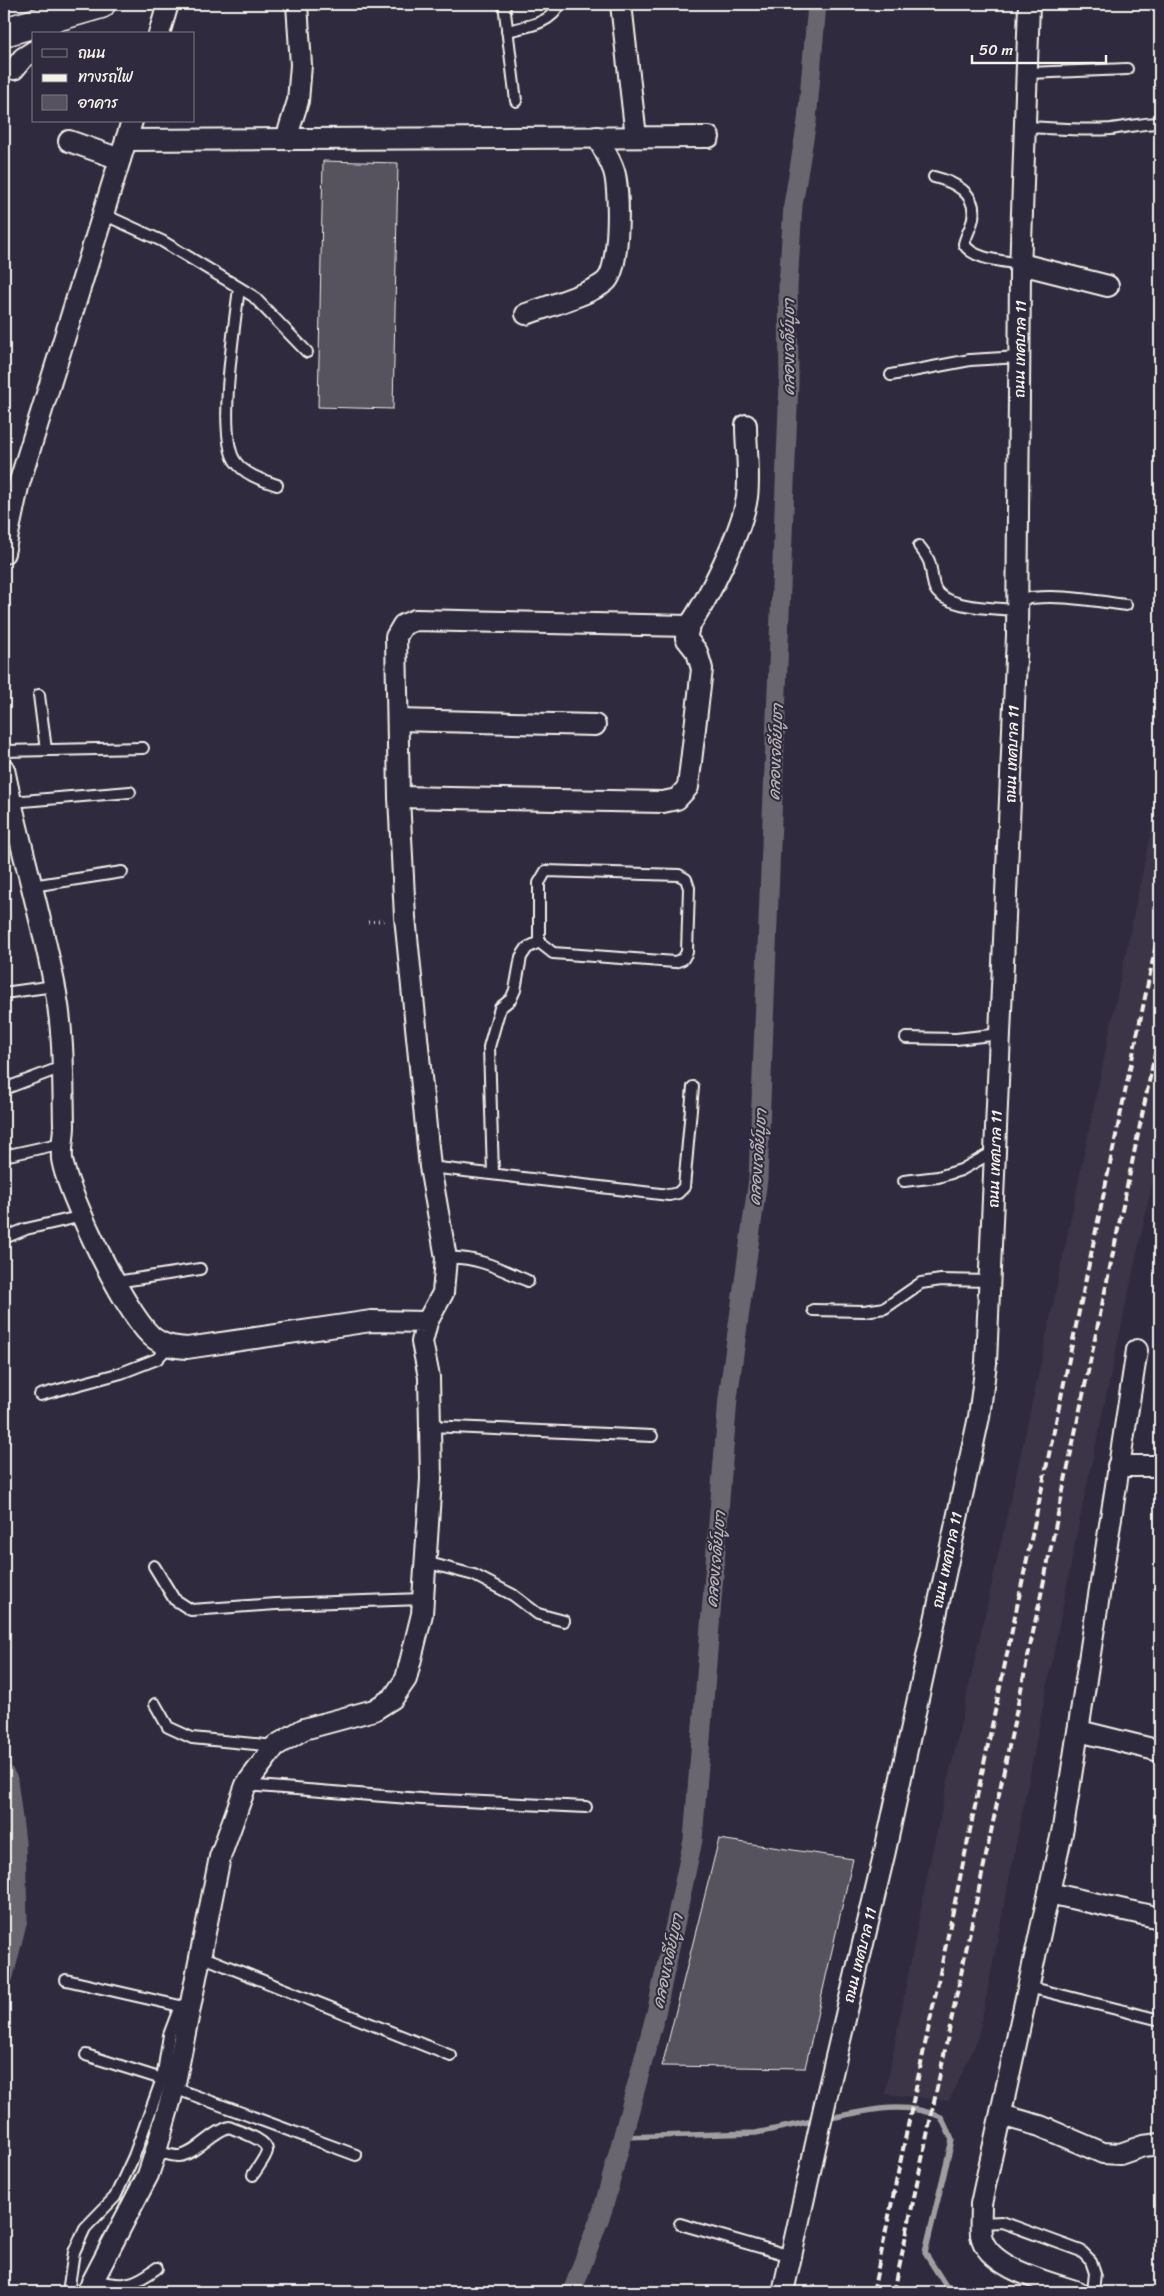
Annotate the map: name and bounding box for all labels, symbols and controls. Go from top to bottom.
legend [32,32,195,122]
scale bar [972,32,1105,64]
text: 50 m [979,37,1014,63]
text: ถนน [78,40,106,66]
text: ทางรถไฟ [78,64,134,90]
text: อาคาร [77,90,119,116]
water label: คลองเจดีย์บูชา [774,298,803,395]
street label: ถนน เทศบาล 11 [1006,300,1034,398]
water label: คลองเจดีย์บูชา [759,702,792,801]
street label: ถนน เทศบาล 11 [997,705,1027,803]
water label: คลองเจดีย์บูชา [740,1107,775,1206]
street label: ถนน เทศบาล 11 [980,1110,1010,1208]
water label: คลองเจดีย์บูชา [697,1509,734,1608]
street label: ถนน เทศบาล 11 [924,1509,970,1611]
street label: ถนน เทศบาล 11 [836,1904,884,2006]
water label: คลองเจดีย์บูชา [643,1910,692,2011]

